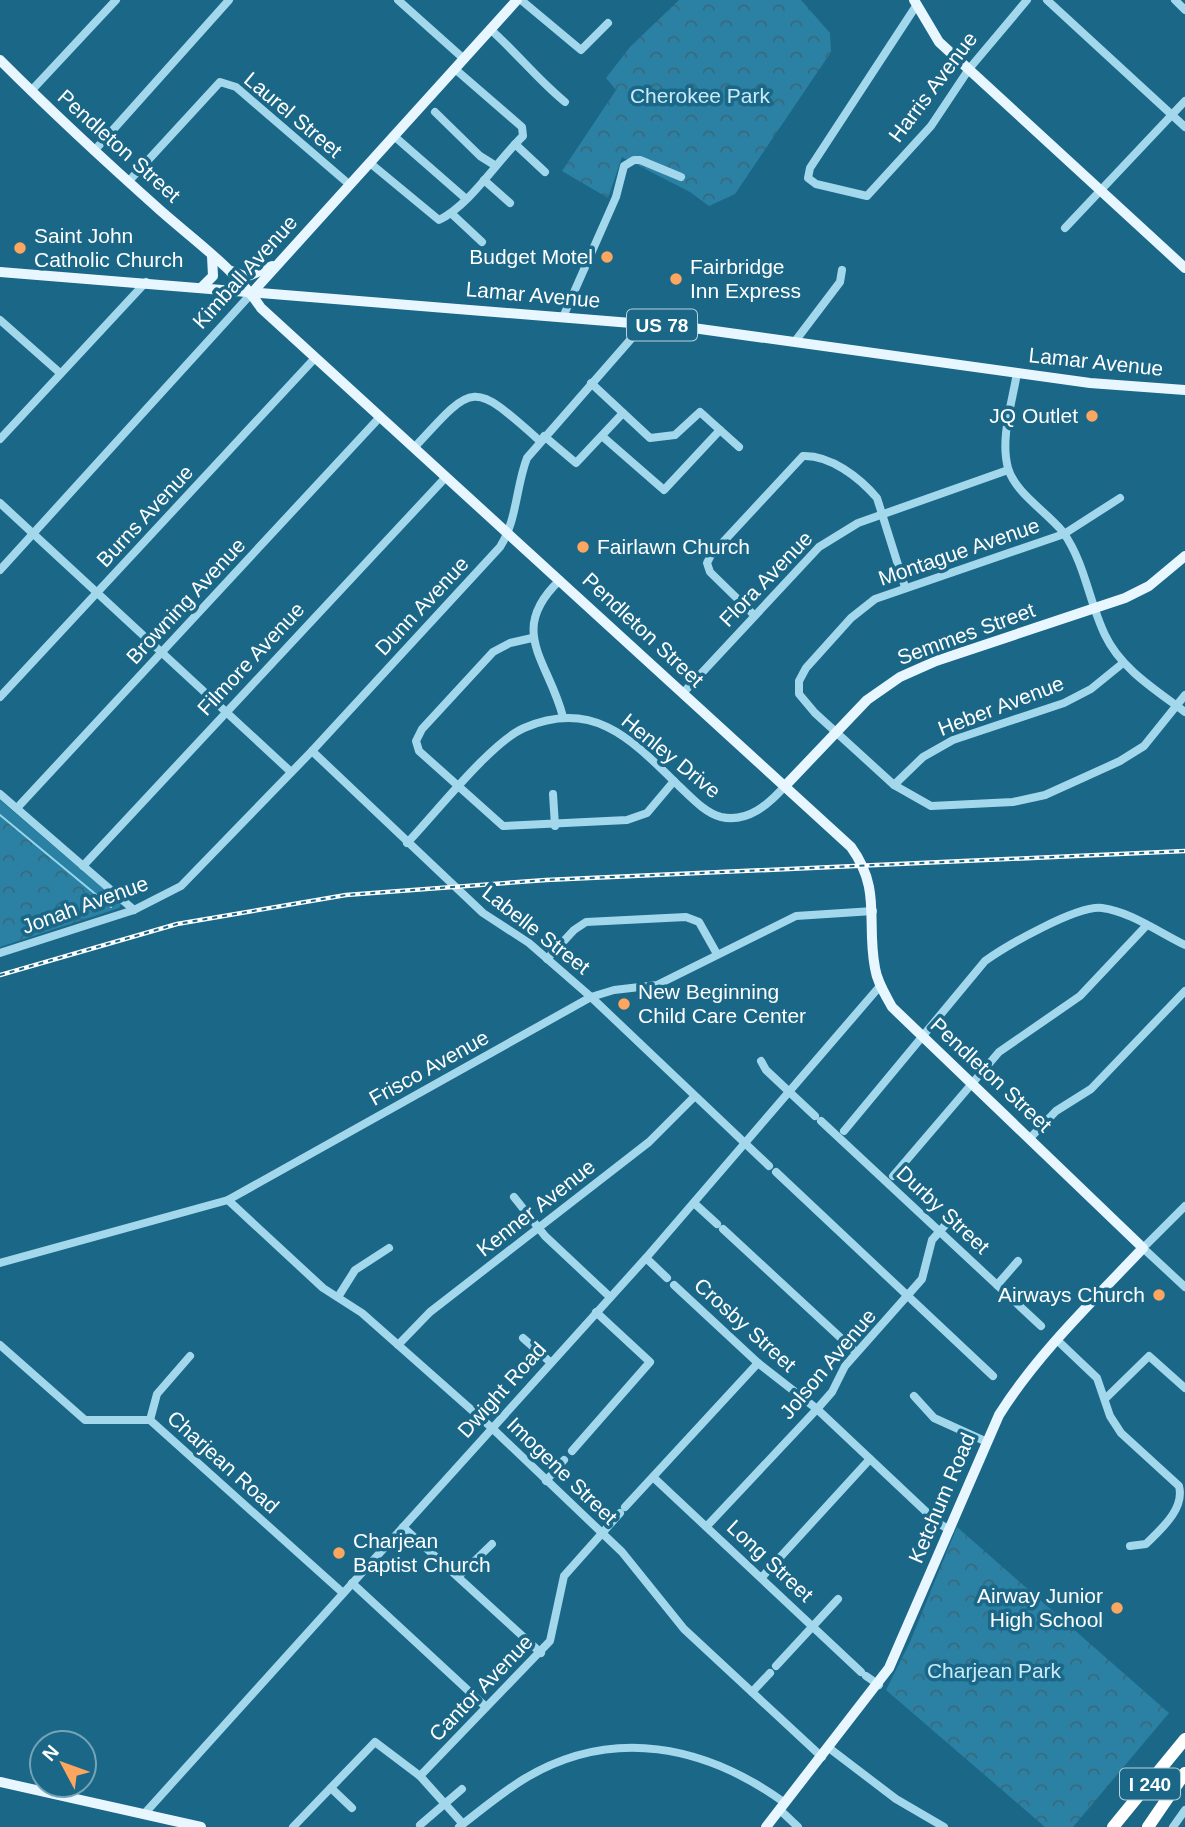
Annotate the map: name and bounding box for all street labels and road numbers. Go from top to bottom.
street label: Harris Avenue [884,27,981,146]
street label: Laurel Street [240,67,347,162]
street label: Pendleton Street [54,85,185,207]
street label: Kimball Avenue [188,210,301,333]
street label: Lamar Avenue [465,277,601,312]
road number: US 78 [627,310,697,340]
street label: Lamar Avenue [1028,343,1164,380]
street label: Burns Avenue [92,460,198,571]
street label: Montague Avenue [875,513,1042,590]
street label: Flora Avenue [715,526,817,631]
street label: Browning Avenue [122,533,250,668]
street label: Dunn Avenue [370,552,473,659]
street label: Pendleton Street [578,568,709,692]
street label: Filmore Avenue [193,598,309,720]
street label: Semmes Street [894,598,1038,669]
street label: Heber Avenue [935,671,1067,740]
street label: Henley Drive [617,709,725,802]
street label: Jonah Avenue [19,871,151,938]
street label: Labelle Street [478,881,595,979]
street label: Pendleton Street [926,1013,1057,1137]
street label: Frisco Avenue [365,1025,492,1110]
street label: Kenner Avenue [472,1154,599,1261]
street label: Durby Street [892,1161,994,1258]
street label: Crosby Street [690,1273,801,1376]
street label: Jolson Avenue [775,1304,880,1423]
street label: Dwight Road [453,1337,550,1442]
street label: Charjean Road [163,1406,284,1517]
street label: Imogene Street [503,1412,622,1529]
street label: Ketchum Road [904,1429,979,1566]
street label: Long Street [723,1515,818,1606]
street label: Cantor Avenue [424,1630,537,1745]
road number: I 240 [1120,1768,1180,1800]

